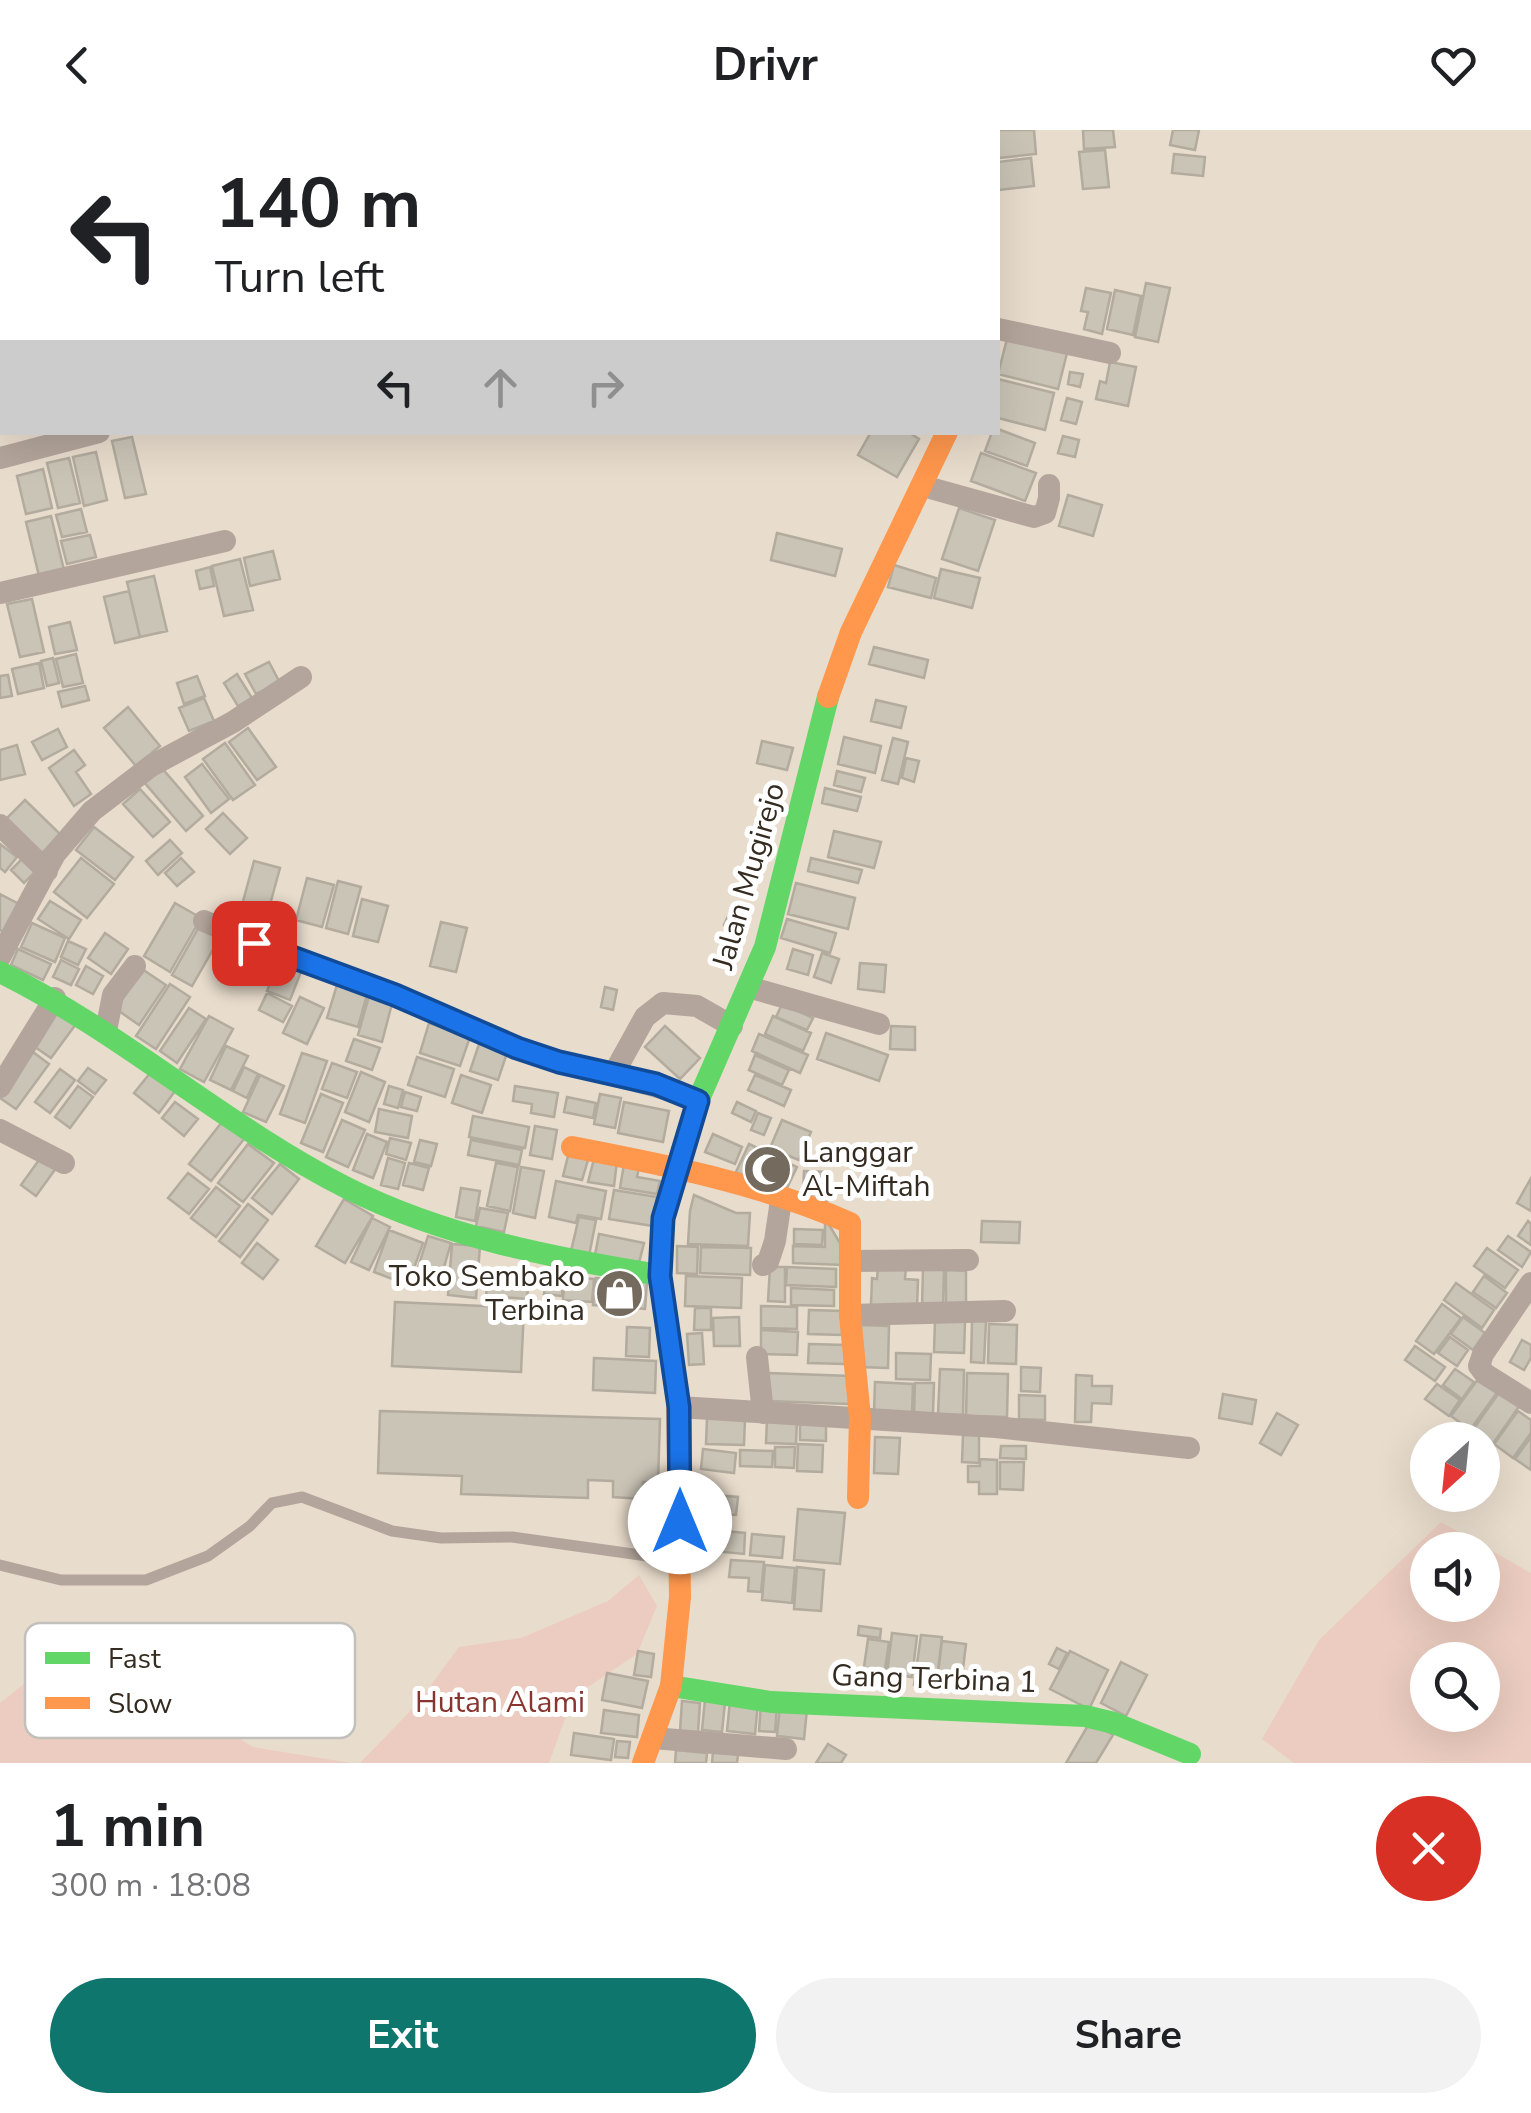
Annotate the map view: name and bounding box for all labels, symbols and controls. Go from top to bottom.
text: Drivr [713,35,818,96]
icon: back [50,38,105,93]
icon: heart [1426,38,1481,93]
text: 140 m [215,156,421,252]
icon: left [50,170,180,300]
text: Turn left [215,247,384,308]
icon: left [368,360,423,415]
icon: ahead [473,360,528,415]
icon: right [578,360,633,415]
street label: Jalan Mugirejo [702,778,795,975]
pin [212,901,297,986]
icon: arrive [227,916,282,971]
place label: Langgar Al-Miftah [802,1132,931,1207]
mosque icon: Langgar Al-Miftah [741,1143,793,1195]
place label: Toko Sembako Terbina [389,1256,585,1331]
shop icon: Toko Sembako Terbina [594,1267,646,1319]
north arrow [1410,1422,1500,1512]
map controls [1410,1422,1500,1732]
position arrow [628,1470,732,1574]
button: sound [1410,1532,1500,1622]
legend [25,1623,355,1738]
text: Fast [108,1640,161,1678]
button: search [1410,1642,1500,1732]
street label: Gang Terbina 1 [831,1655,1037,1703]
park label: Hutan Alami [415,1682,585,1723]
text: Slow [108,1685,172,1723]
text: 1 min [50,1785,205,1867]
button: close [1376,1796,1481,1901]
text: 300 m · 18:08 [50,1864,251,1907]
button: Exit [50,1978,756,2093]
button: Share [776,1978,1481,2093]

